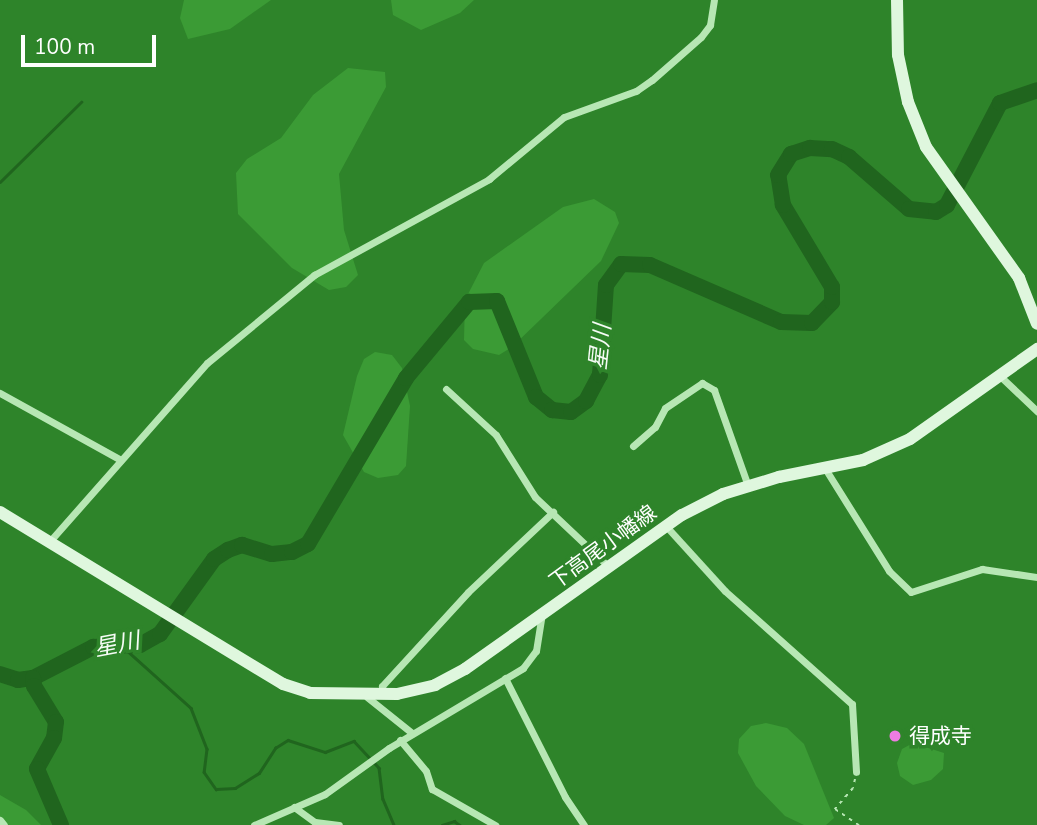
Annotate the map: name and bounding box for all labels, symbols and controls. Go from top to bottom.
scale bar [24,21,159,65]
text: 100 m [34,33,95,61]
water label: 星川 [585,323,617,371]
street label: 下高尾小幡線 [545,500,661,594]
water label: 星川 [92,627,142,663]
place label: 得成寺 [909,723,972,749]
marker: 得成寺 [887,728,903,744]

